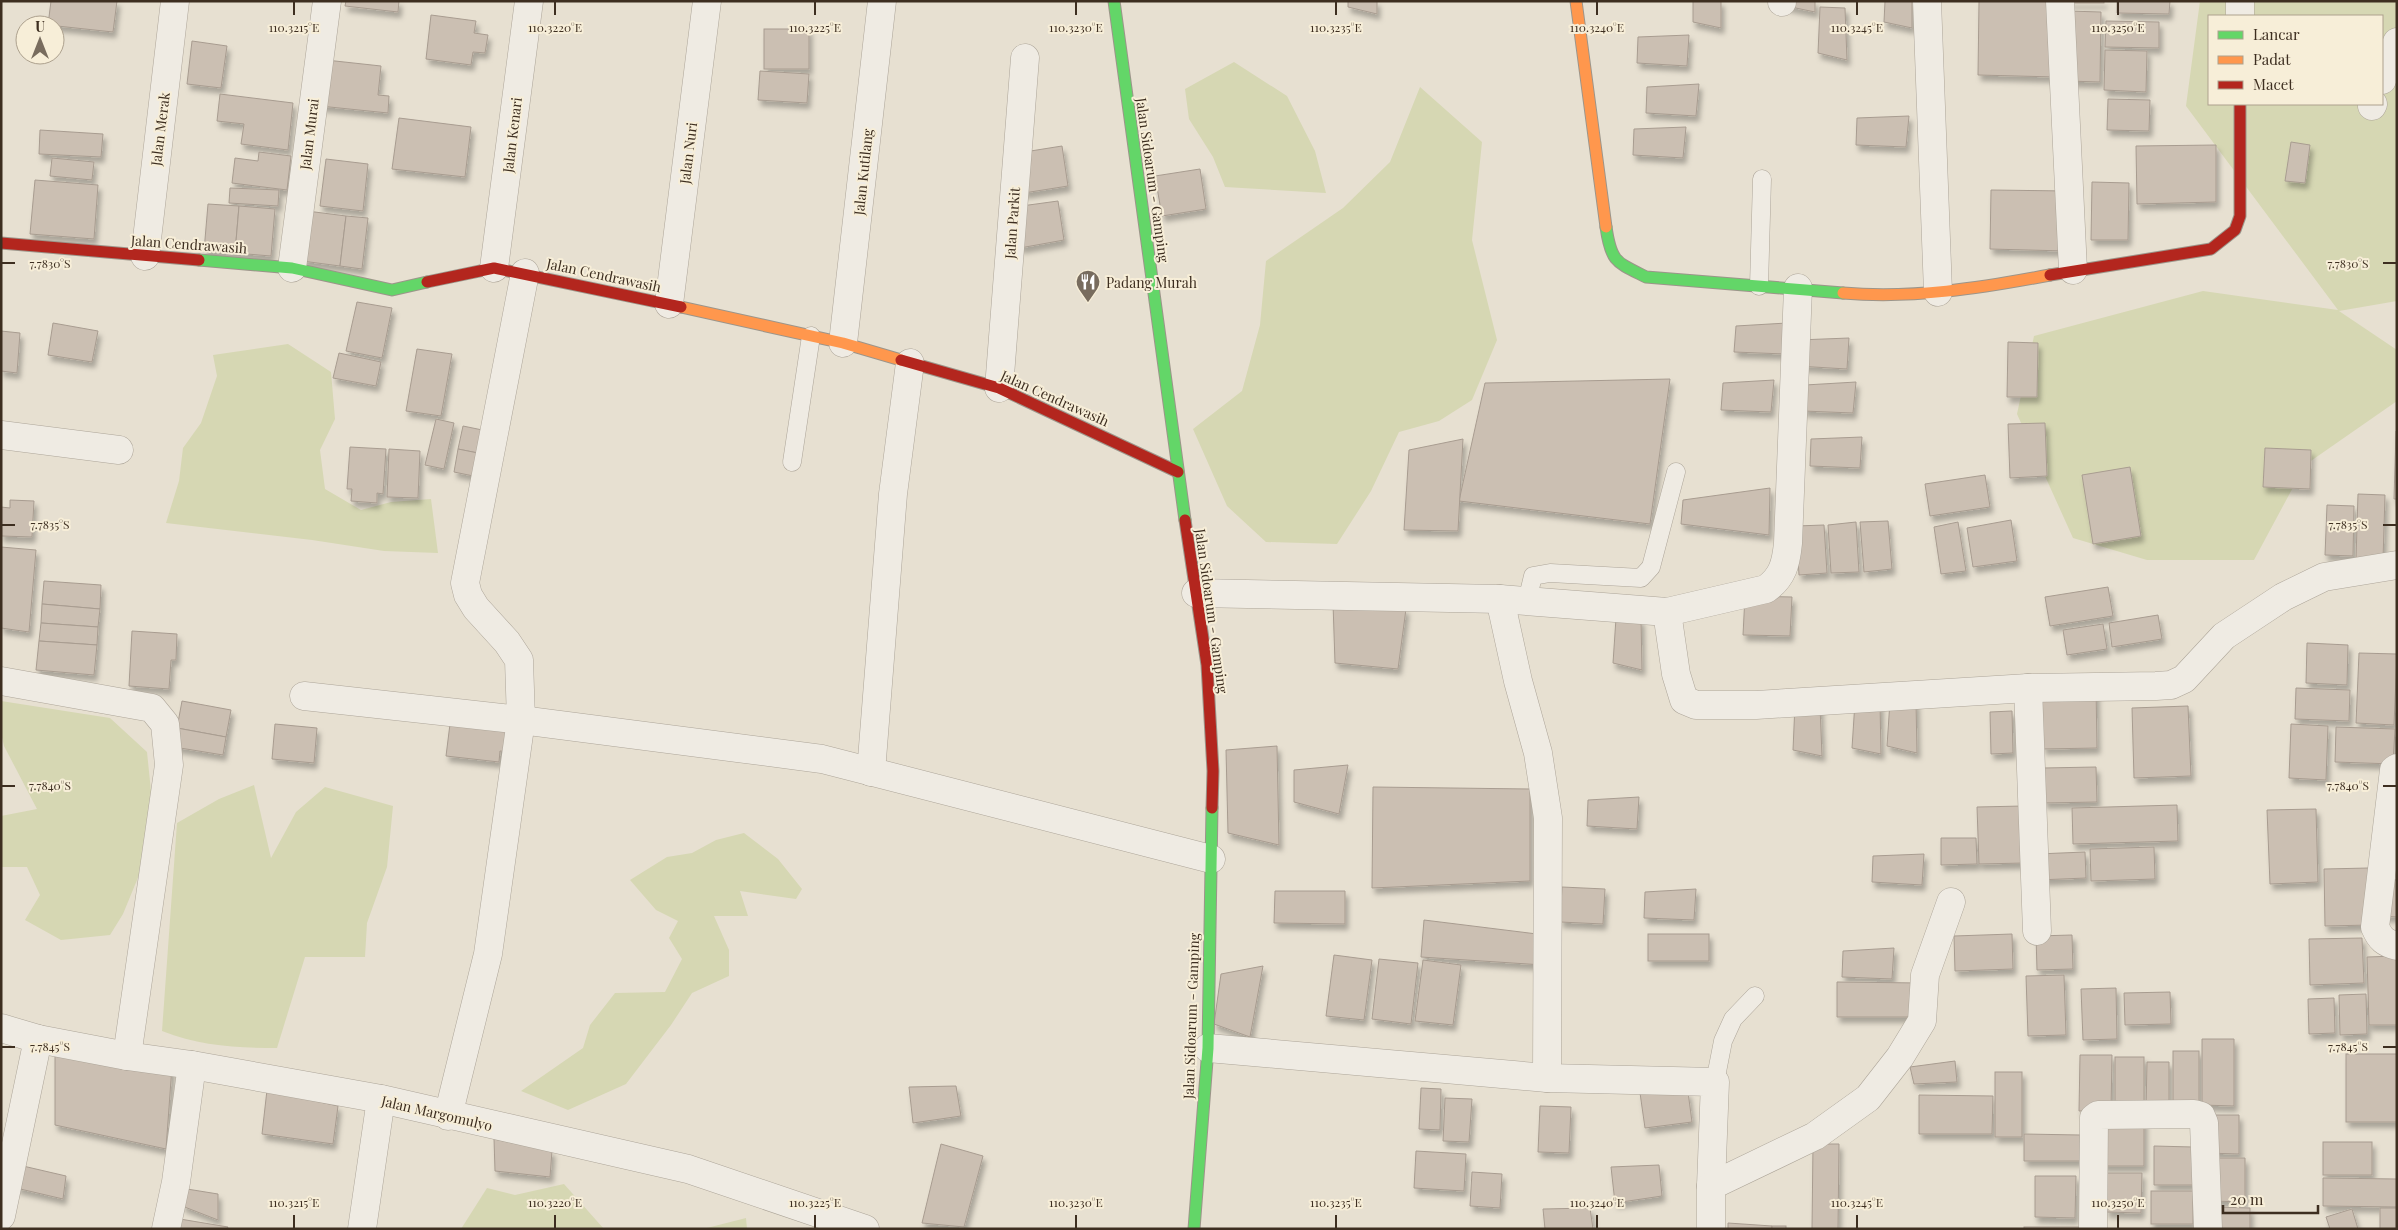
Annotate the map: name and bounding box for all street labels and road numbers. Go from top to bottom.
street label: Jalan Merak [146,91,174,168]
street label: Jalan Sidoarum - Gamping [1132,95,1174,264]
street label: Jalan Kenari [498,96,526,175]
street label: Jalan Murai [295,97,323,172]
street label: Jalan Nuri [675,121,701,186]
street label: Jalan Kutilang [849,127,877,217]
street label: Jalan Parkit [1000,185,1024,260]
street label: Jalan Cendrawasih [129,230,249,258]
street label: Jalan Cendrawasih [544,253,664,297]
street label: Jalan Cendrawasih [997,365,1113,431]
street label: Jalan Sidoarum - Gamping [1191,526,1233,695]
street label: Jalan Sidoarum - Gamping [1179,932,1203,1100]
street label: Jalan Margomulyo [379,1091,495,1135]

